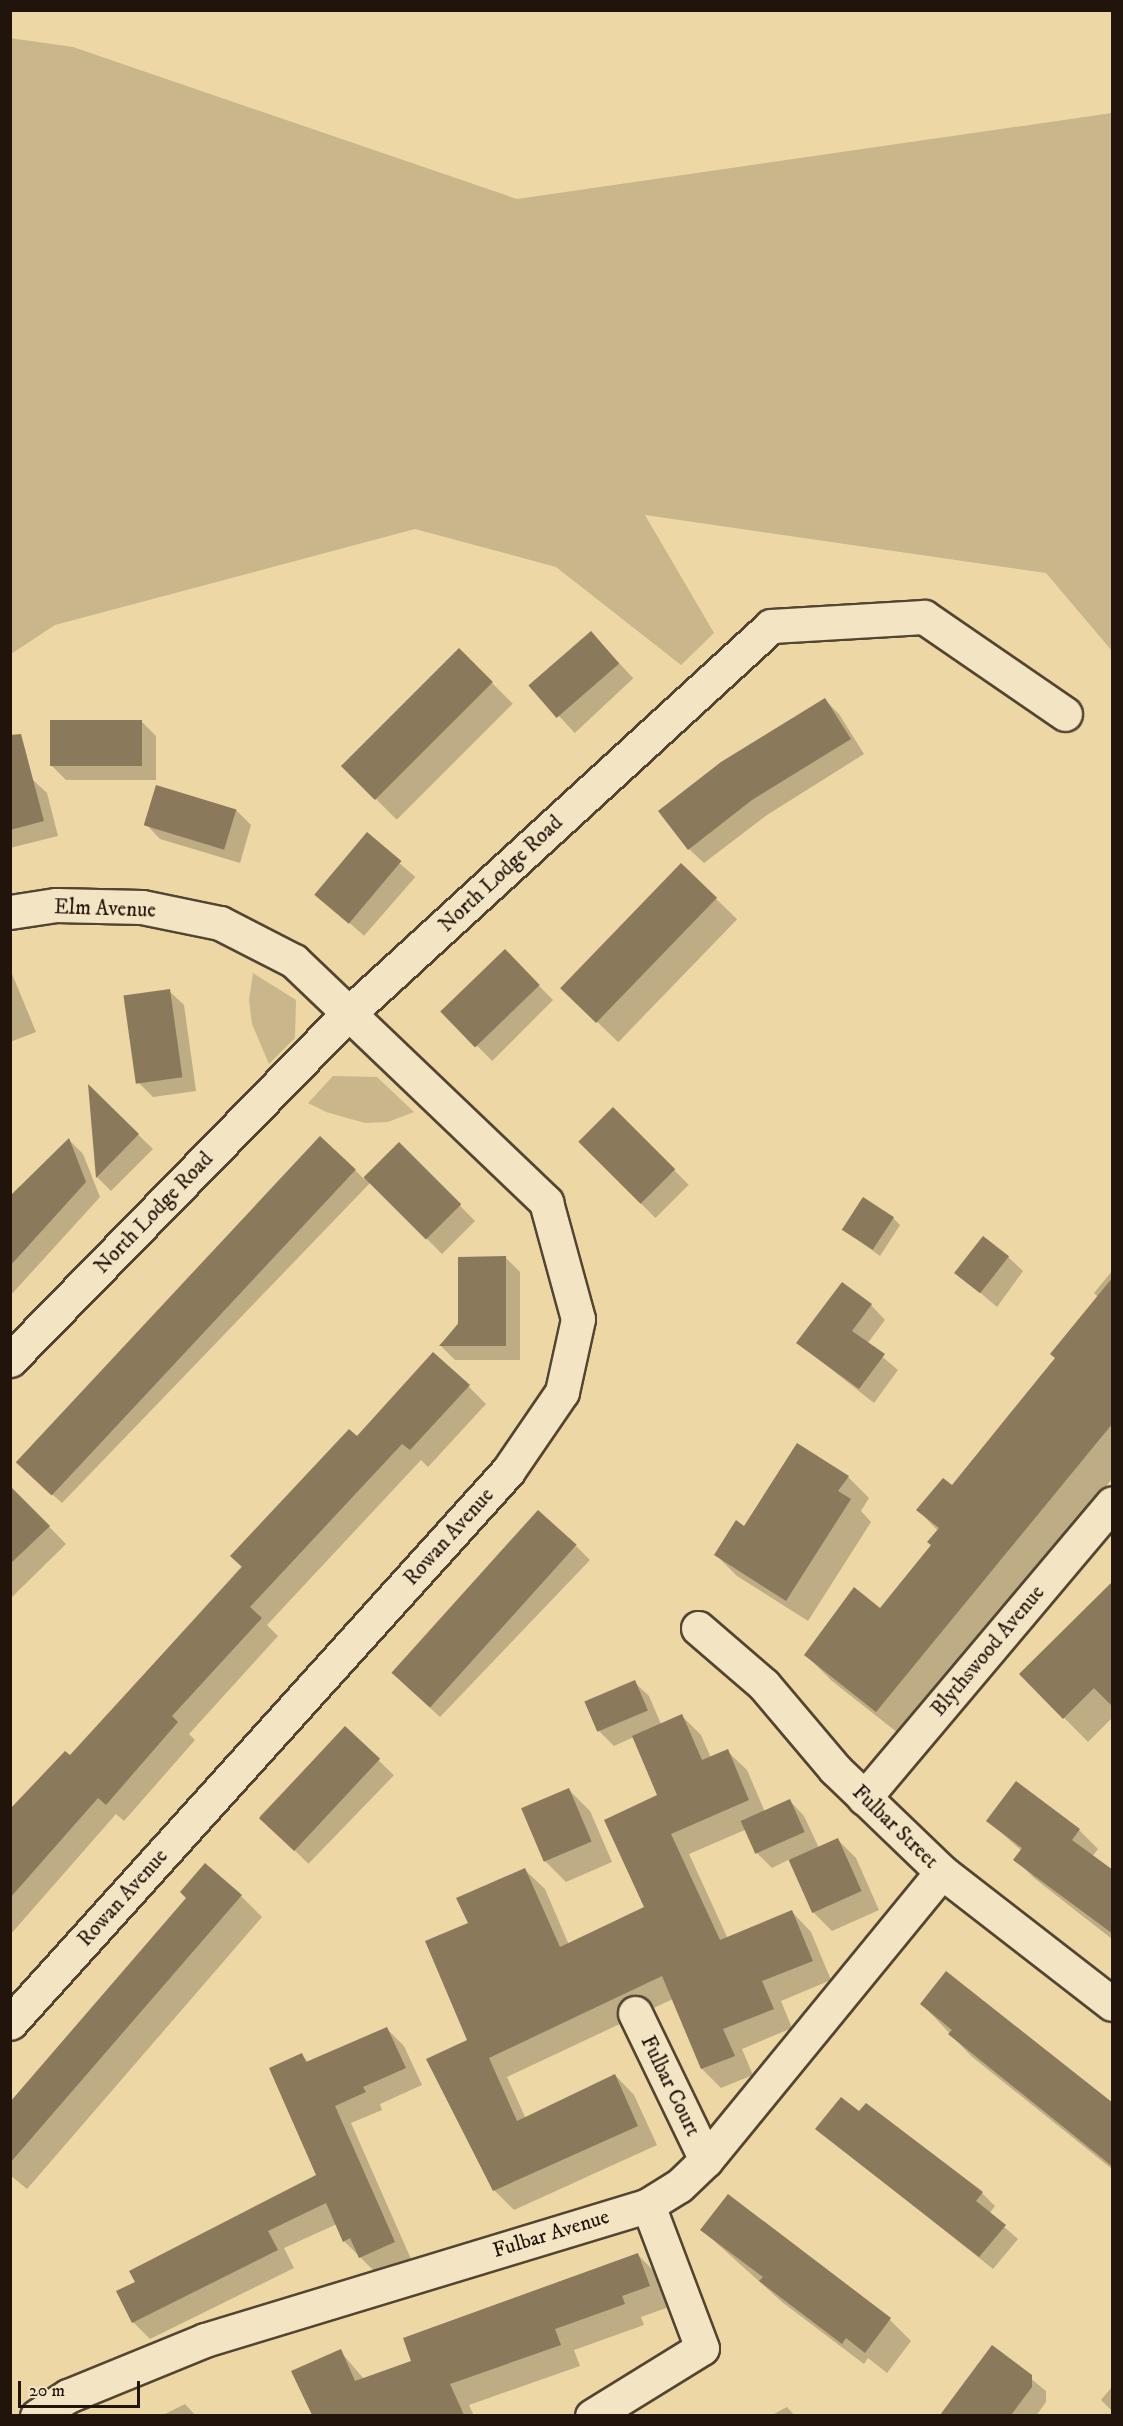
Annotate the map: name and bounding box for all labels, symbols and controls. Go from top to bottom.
street label: North Lodge Road [434,810,568,938]
street label: Elm Avenue [54,895,156,923]
street label: North Lodge Road [89,1147,219,1279]
street label: Rowan Avenue [399,1483,499,1591]
street label: Blythswood Avenue [926,1580,1050,1722]
street label: Fulbar Street [847,1780,943,1874]
street label: Rowan Avenue [73,1844,173,1952]
street label: Fulbar Court [635,2032,705,2140]
street label: Fulbar Avenue [490,2204,612,2264]
scale bar [21,2369,142,2407]
text: 20 m [29,2380,65,2402]

